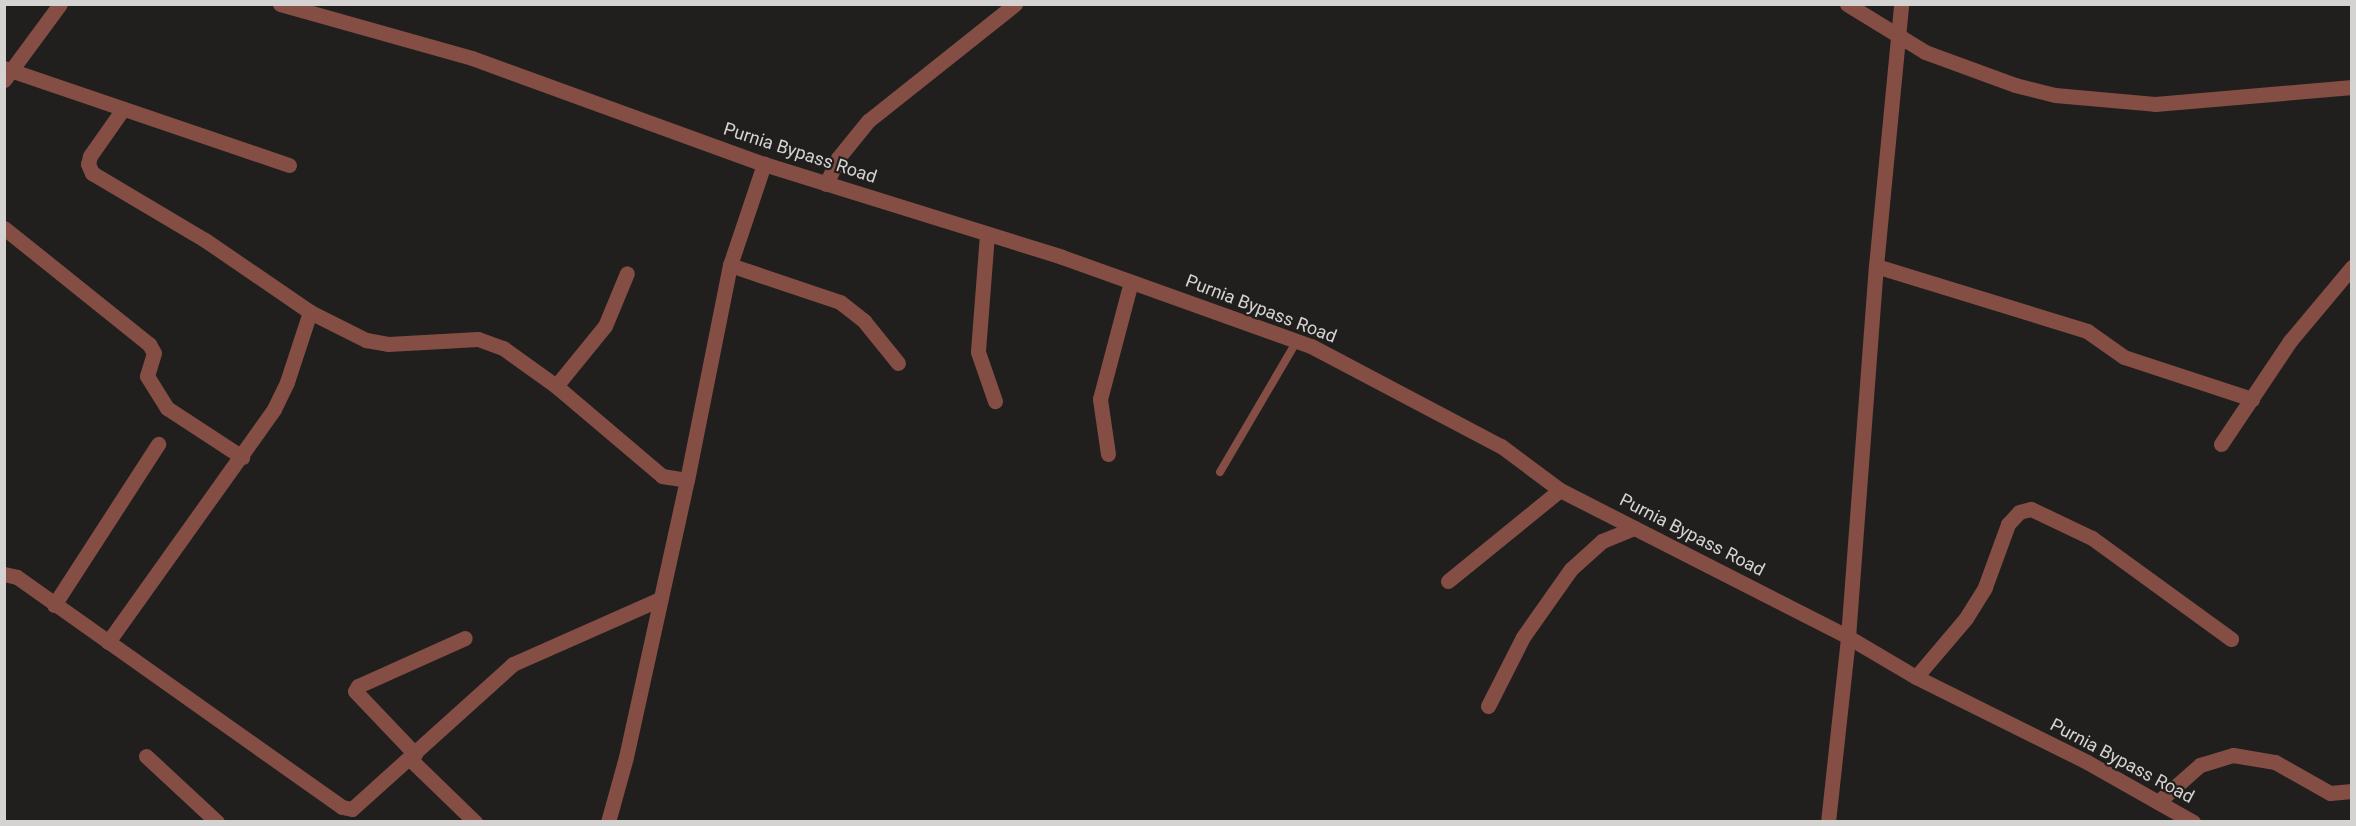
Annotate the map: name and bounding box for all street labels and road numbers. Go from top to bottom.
street label: Purnia Bypass Road [721,118,879,188]
street label: Purnia Bypass Road [1182,270,1340,348]
street label: Purnia Bypass Road [1616,489,1768,581]
street label: Purnia Bypass Road [2046,714,2198,808]

